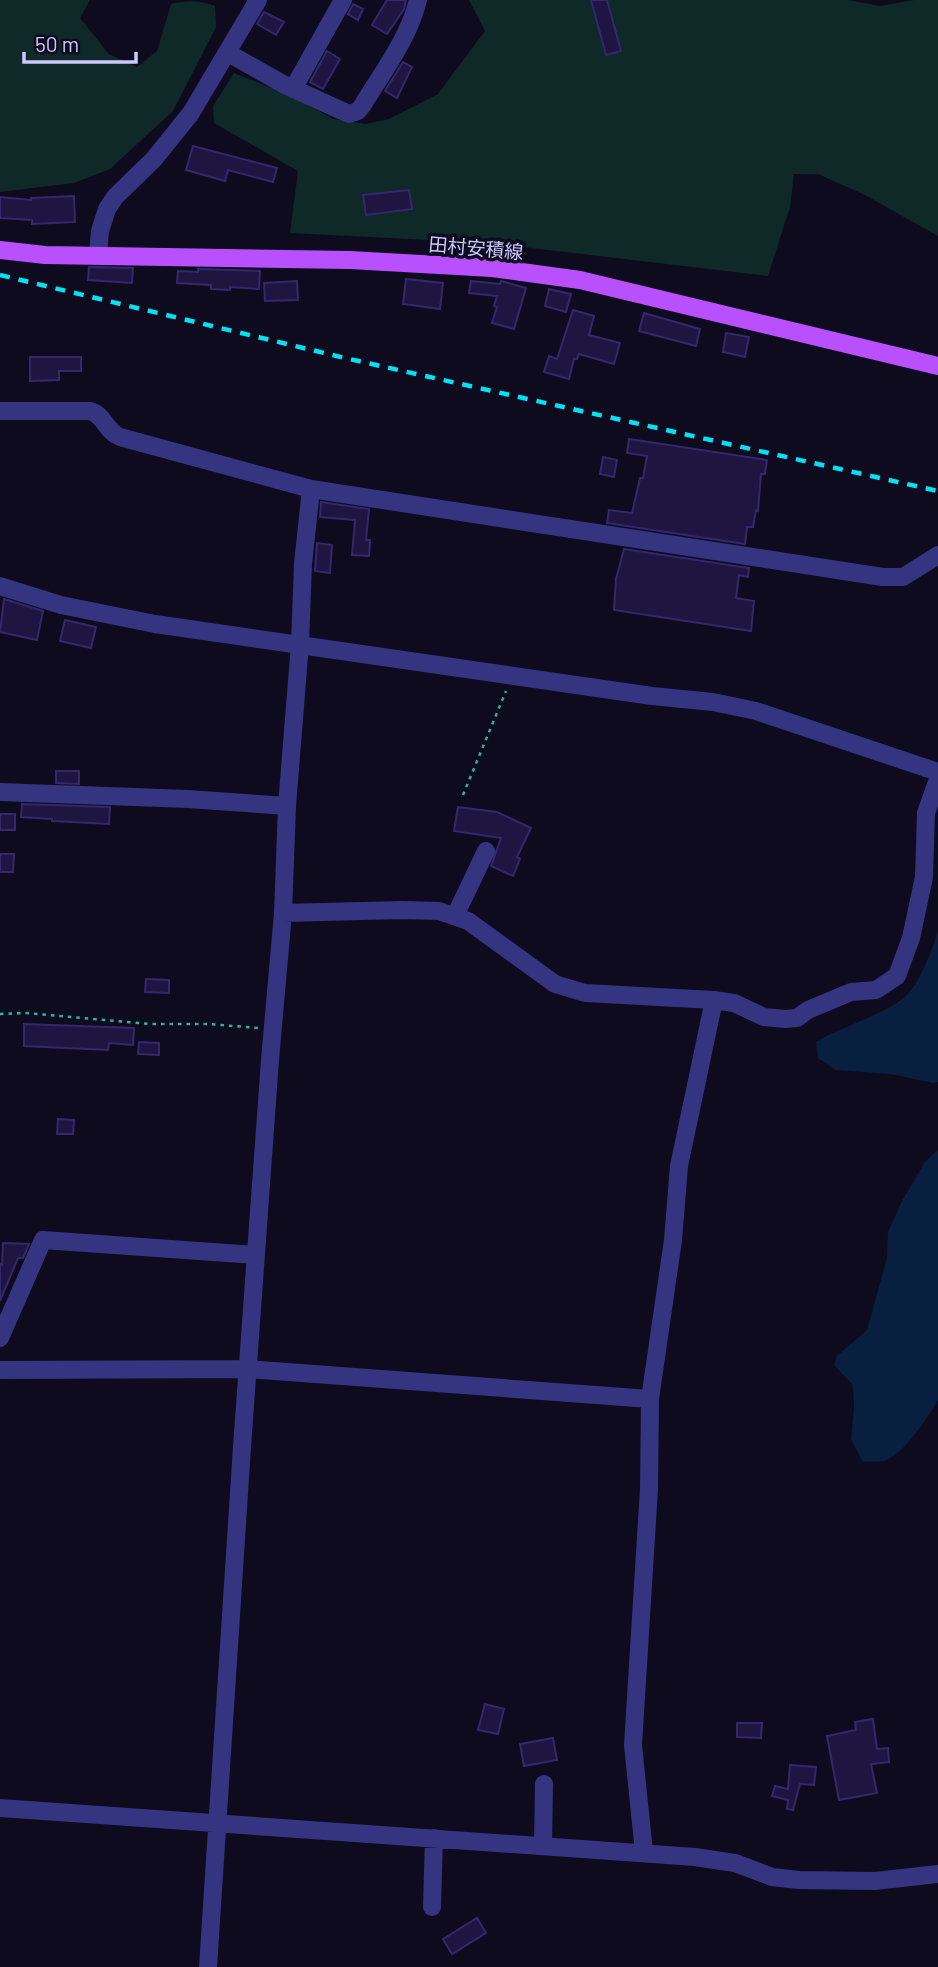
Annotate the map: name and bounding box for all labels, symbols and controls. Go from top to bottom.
scale bar [24,21,136,65]
text: 50 m [35,31,79,56]
street label: 田村安積線 [428,232,524,263]

